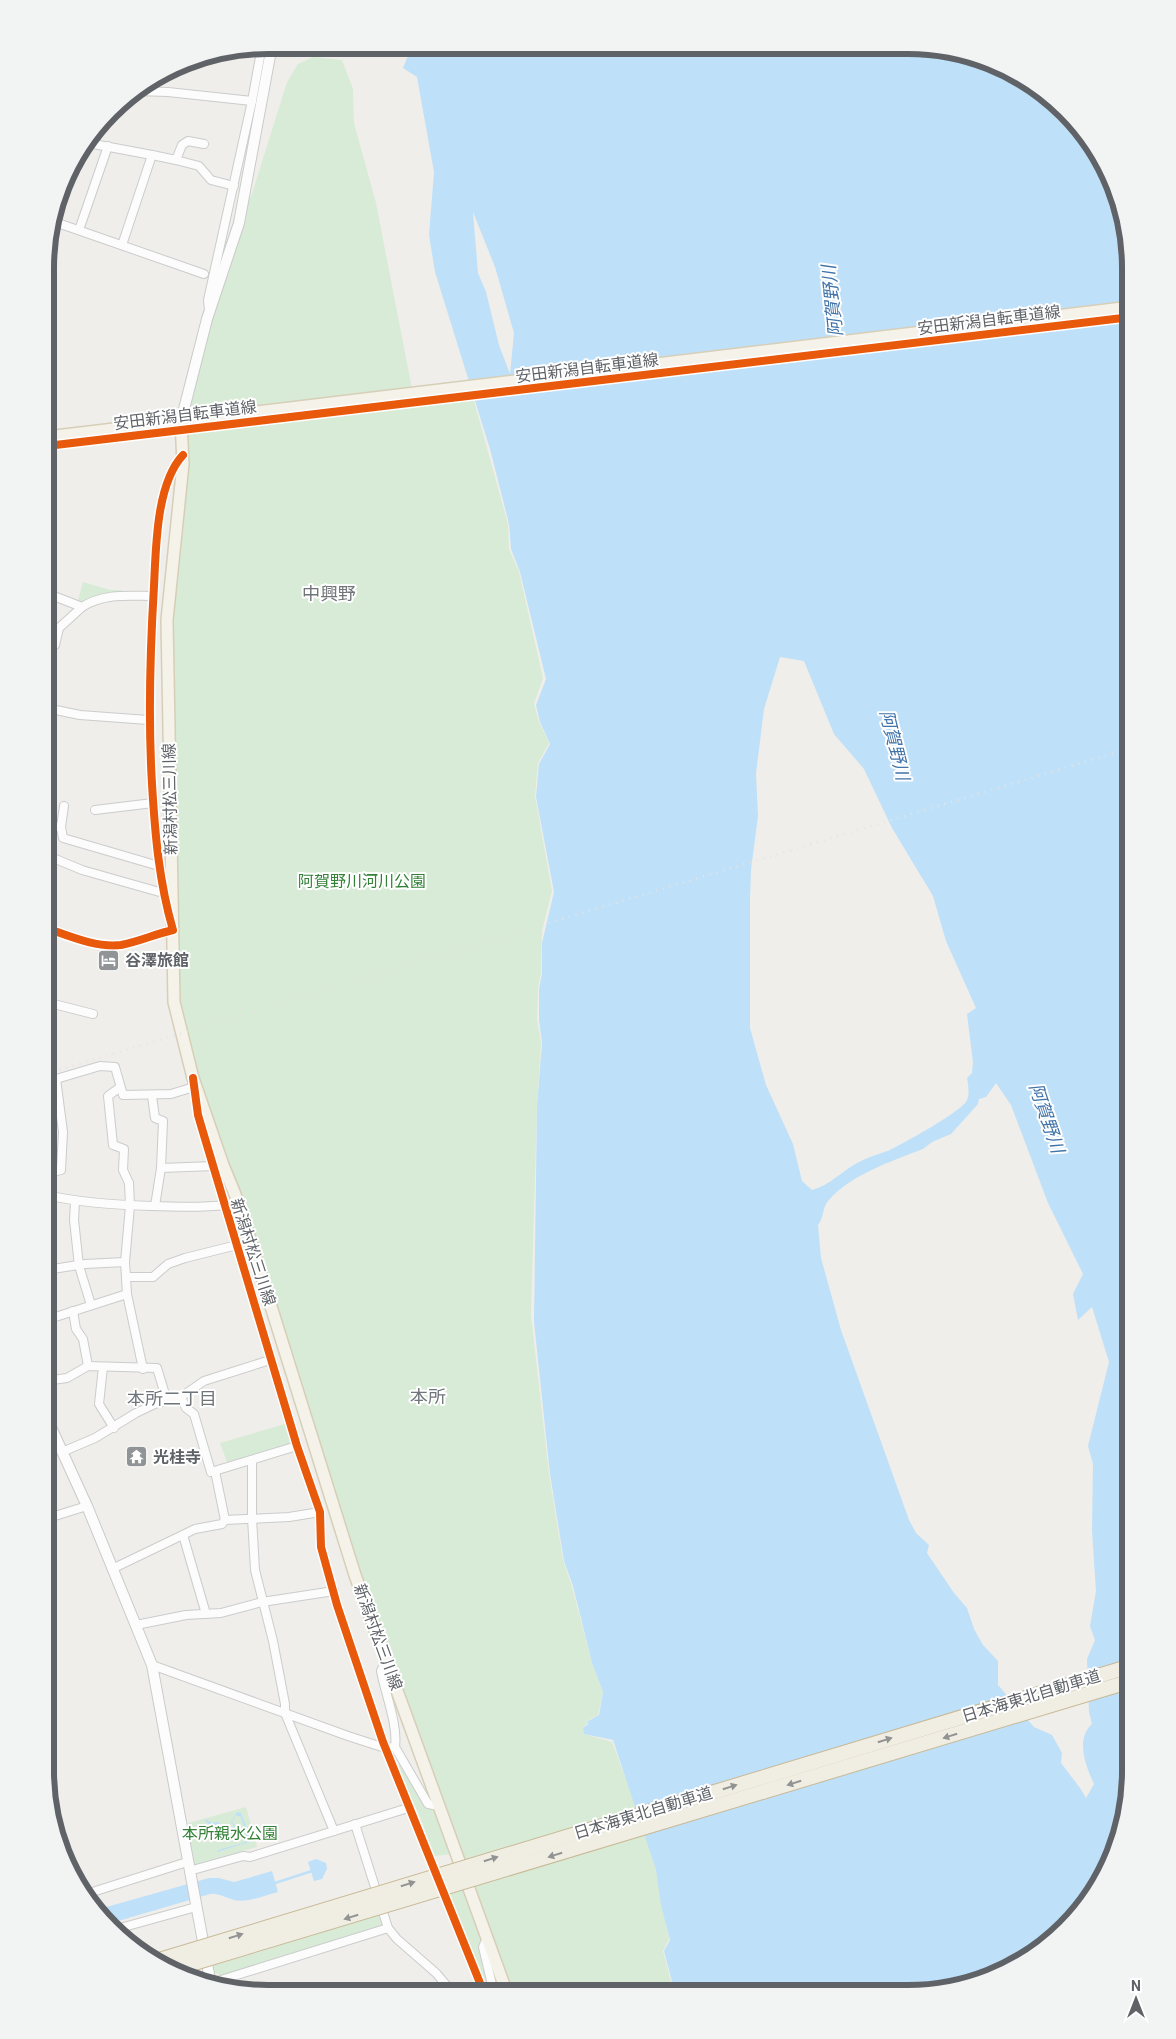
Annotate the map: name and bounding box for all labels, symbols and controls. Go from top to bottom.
water label: 阿賀野川 [818,262,846,338]
street label: 安田新潟自転車道線 [916,302,1062,338]
street label: 安田新潟自転車道線 [514,350,660,386]
street label: 安田新潟自転車道線 [112,397,258,433]
district label: 中興野 [302,583,356,604]
water label: 阿賀野川 [876,708,914,784]
street label: 新潟村松三川線 [160,743,180,855]
park label: 阿賀野川河川公園 [298,872,426,891]
hotel icon: 谷澤旅館 [97,948,121,972]
place label: 谷澤旅館 [125,951,189,970]
water label: 阿賀野川 [1025,1081,1069,1157]
street label: 新潟村松三川線 [227,1196,279,1308]
district label: 本所 [410,1386,446,1407]
district label: 本所二丁目 [127,1388,217,1409]
temple icon: 光桂寺 [125,1445,149,1469]
place label: 光桂寺 [153,1448,201,1467]
street label: 新潟村松三川線 [350,1581,406,1693]
street label: 日本海東北自動車道 [959,1666,1103,1726]
one-way arrow [942,1732,957,1740]
one-way arrow [878,1735,893,1743]
one-way arrow [787,1779,802,1787]
one-way arrow [722,1782,737,1790]
street label: 日本海東北自動車道 [571,1783,715,1843]
park label: 本所親水公園 [182,1824,278,1843]
one-way arrow [547,1852,562,1860]
one-way arrow [483,1855,498,1863]
one-way arrow [401,1880,416,1888]
one-way arrow [343,1913,358,1921]
one-way arrow [229,1932,244,1940]
north arrow [1111,1974,1161,2024]
text: N [1131,1978,1141,1994]

